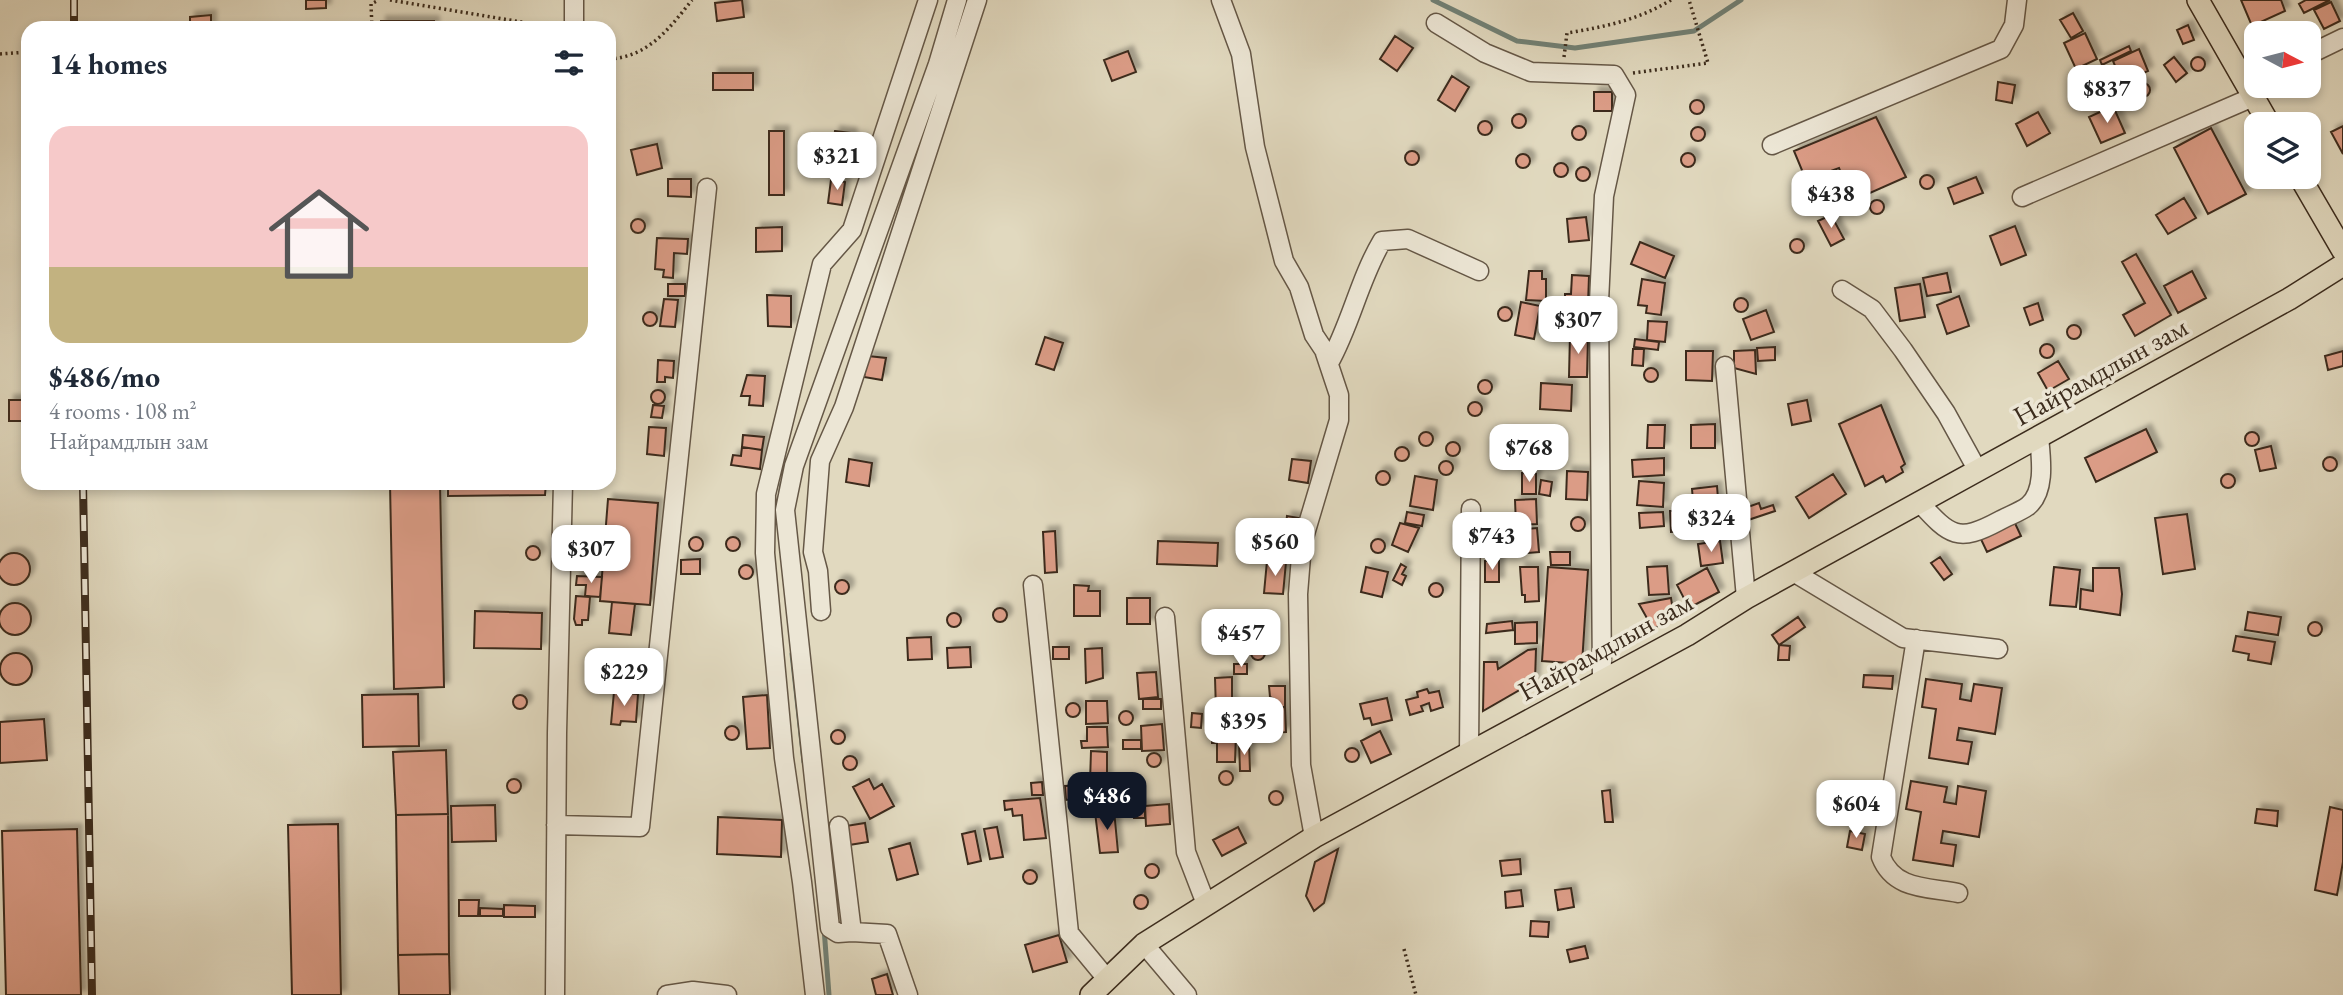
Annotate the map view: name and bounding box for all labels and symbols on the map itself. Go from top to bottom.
north arrow [2244,21,2320,98]
pin: $837 [2066,66,2148,125]
pin: $321 [796,132,878,192]
pin: $438 [1790,170,1872,230]
pin: $307 [1537,296,1619,356]
street label: Найрамдлын зам [2006,308,2194,434]
pin: $768 [1488,424,1570,484]
pin: $324 [1670,494,1752,554]
pin: $743 [1451,512,1533,572]
pin: $560 [1234,518,1316,578]
pin: $307 [550,526,632,585]
street label: Найрамдлын зам [1511,583,1699,709]
pin: $457 [1200,610,1282,669]
pin: $229 [583,648,665,708]
pin: $395 [1203,698,1285,757]
pin: $486 [1066,772,1148,832]
pin: $604 [1815,780,1897,840]

